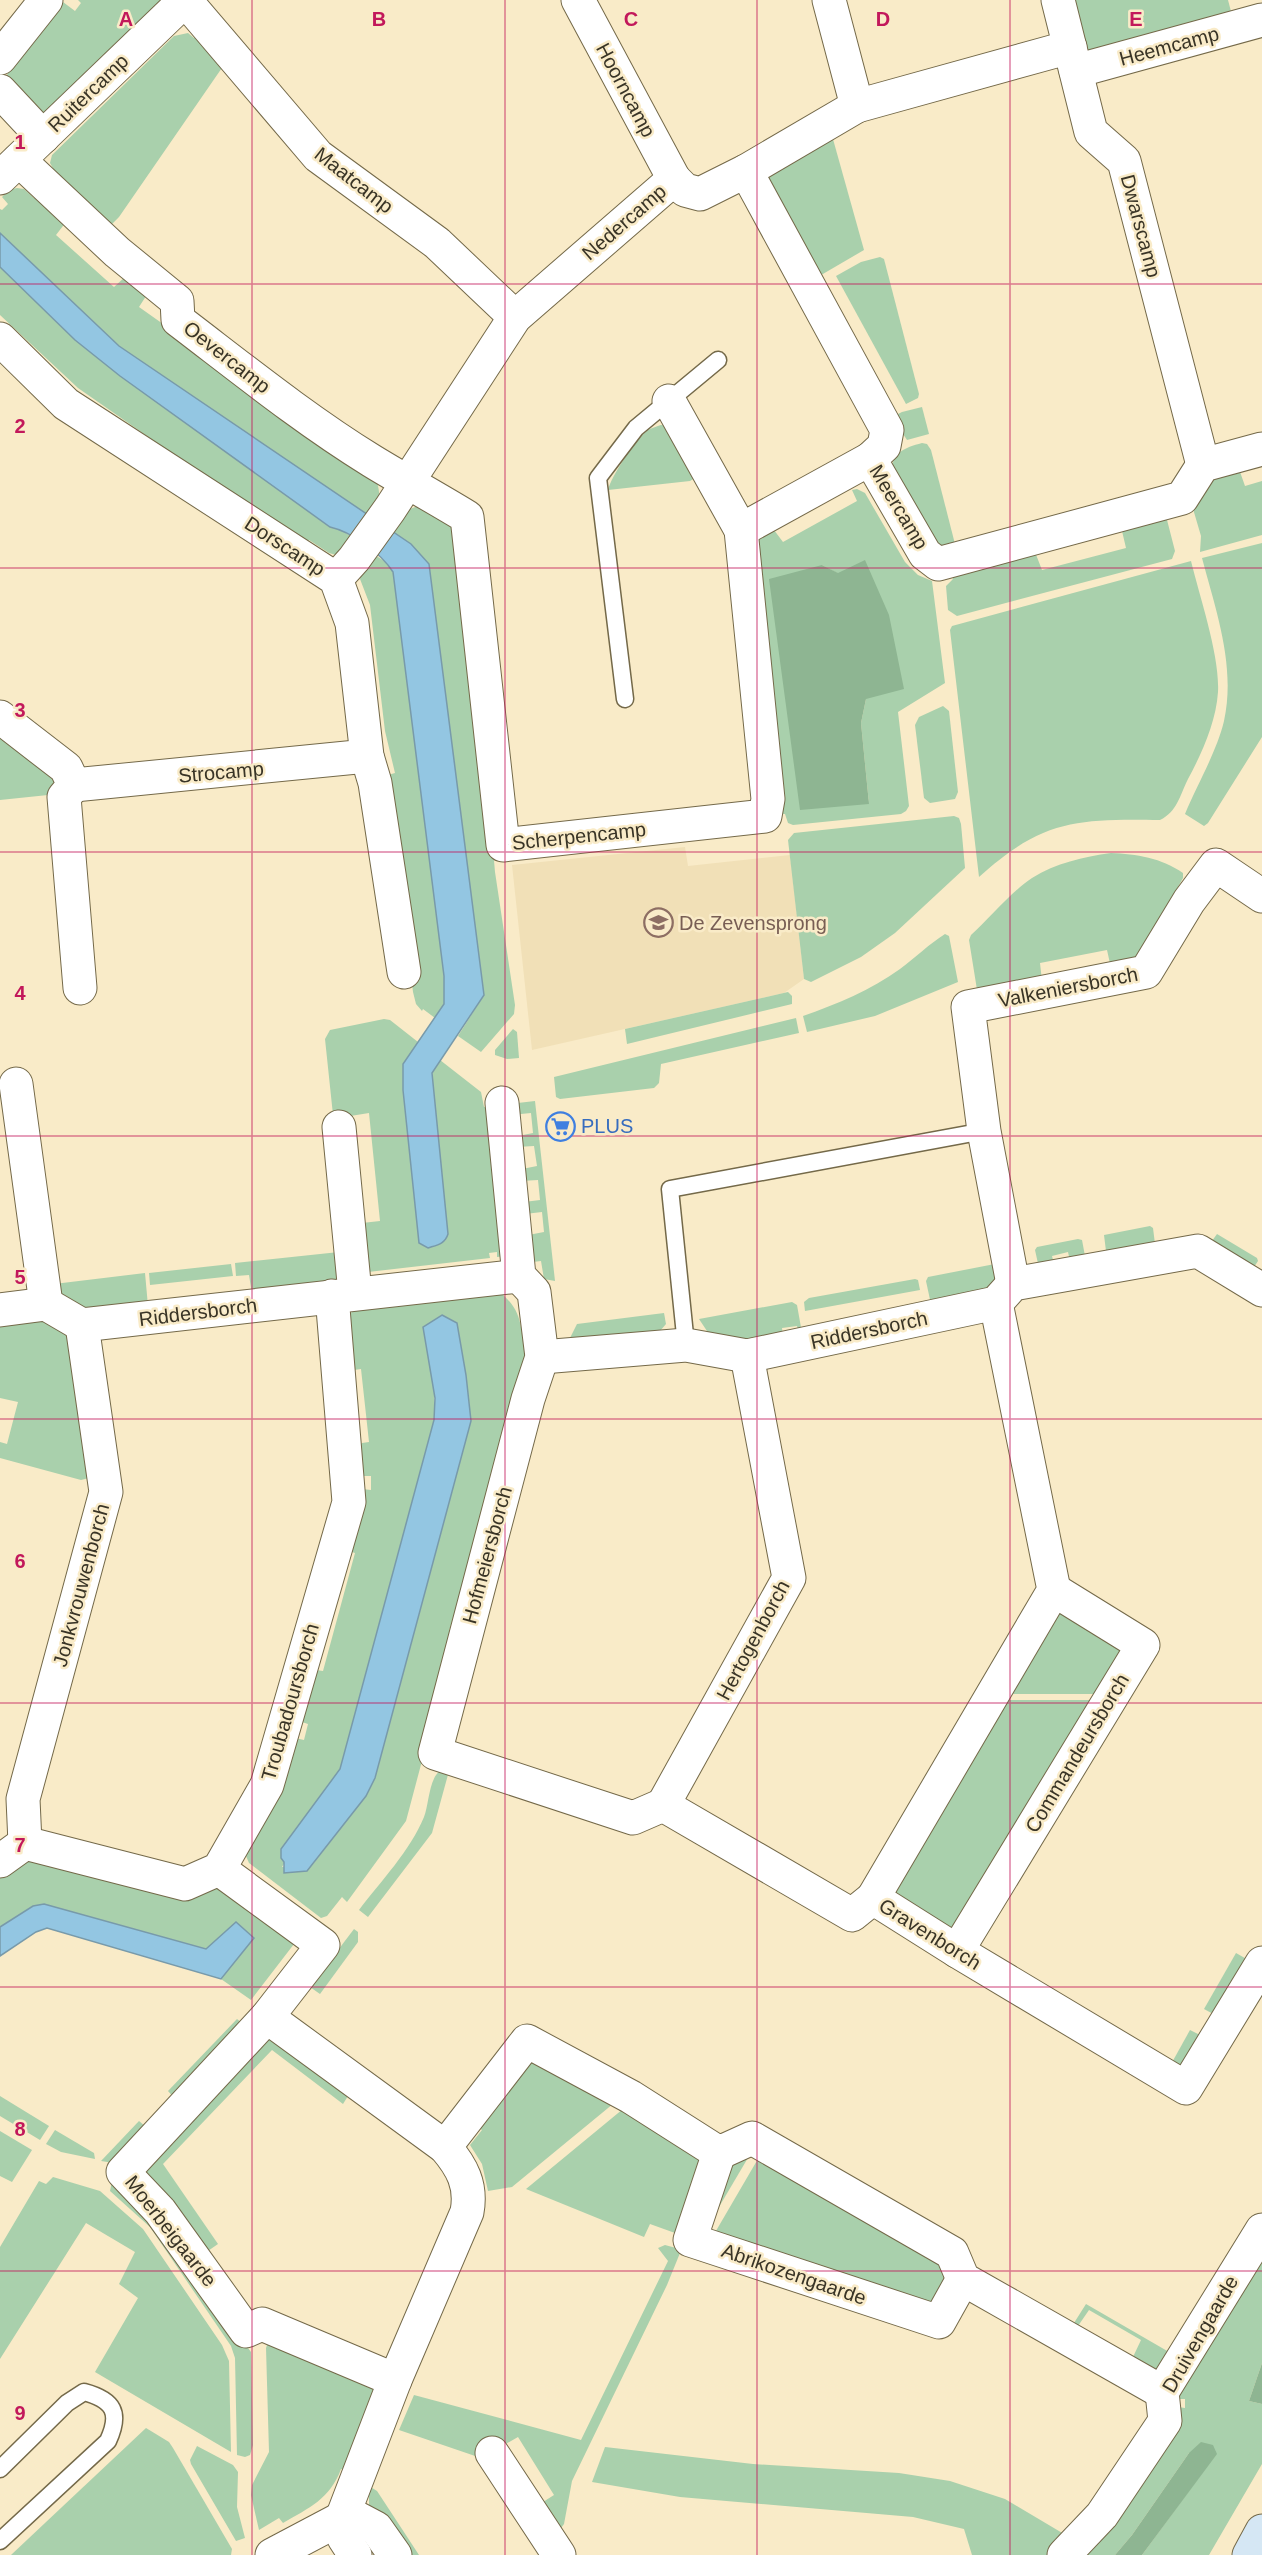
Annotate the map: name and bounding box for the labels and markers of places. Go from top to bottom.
school or university icon: De Zevensprong [642,907,674,939]
place label: De Zevensprong [679,912,827,934]
supermarket icon: PLUS [544,1110,576,1142]
place label: PLUS [581,1115,633,1137]

